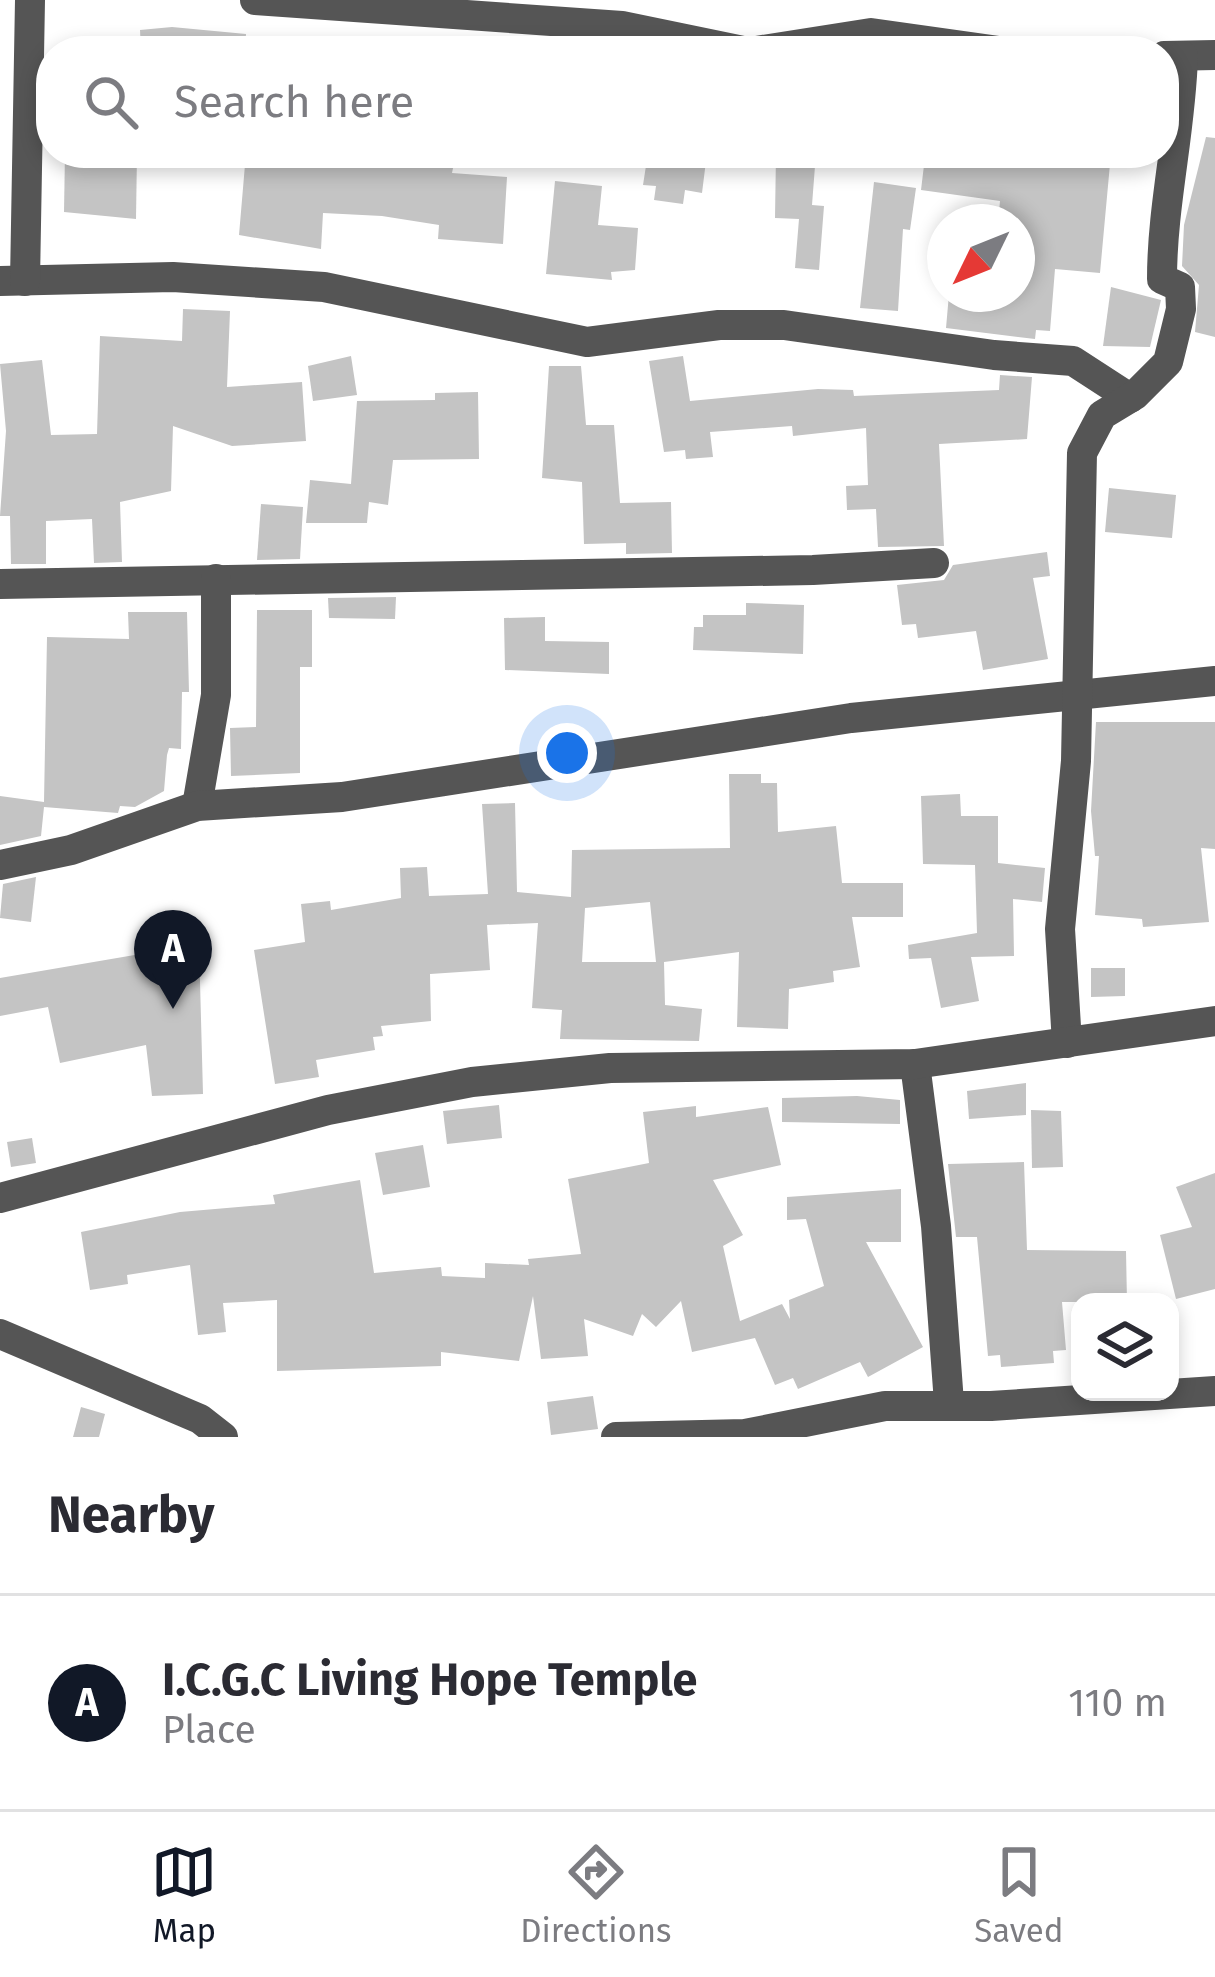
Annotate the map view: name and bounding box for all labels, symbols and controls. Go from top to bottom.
search box [36,36,1179,168]
icon: search [78,69,144,135]
text: Search here [174,75,414,129]
north arrow [927,204,1035,312]
your location [537,723,597,783]
pin: A [134,910,212,1009]
map controls [1071,1293,1179,1401]
button: layers [1071,1293,1179,1401]
text: Nearby [48,1484,214,1546]
text: I.C.G.C Living Hope Temple [162,1653,697,1707]
text: A [75,1680,99,1726]
text: 110 m [1068,1680,1167,1726]
text: Place [162,1707,256,1753]
tab: Map [151,1839,217,1951]
tab: Directions [520,1839,672,1951]
tab: Saved [974,1839,1064,1951]

